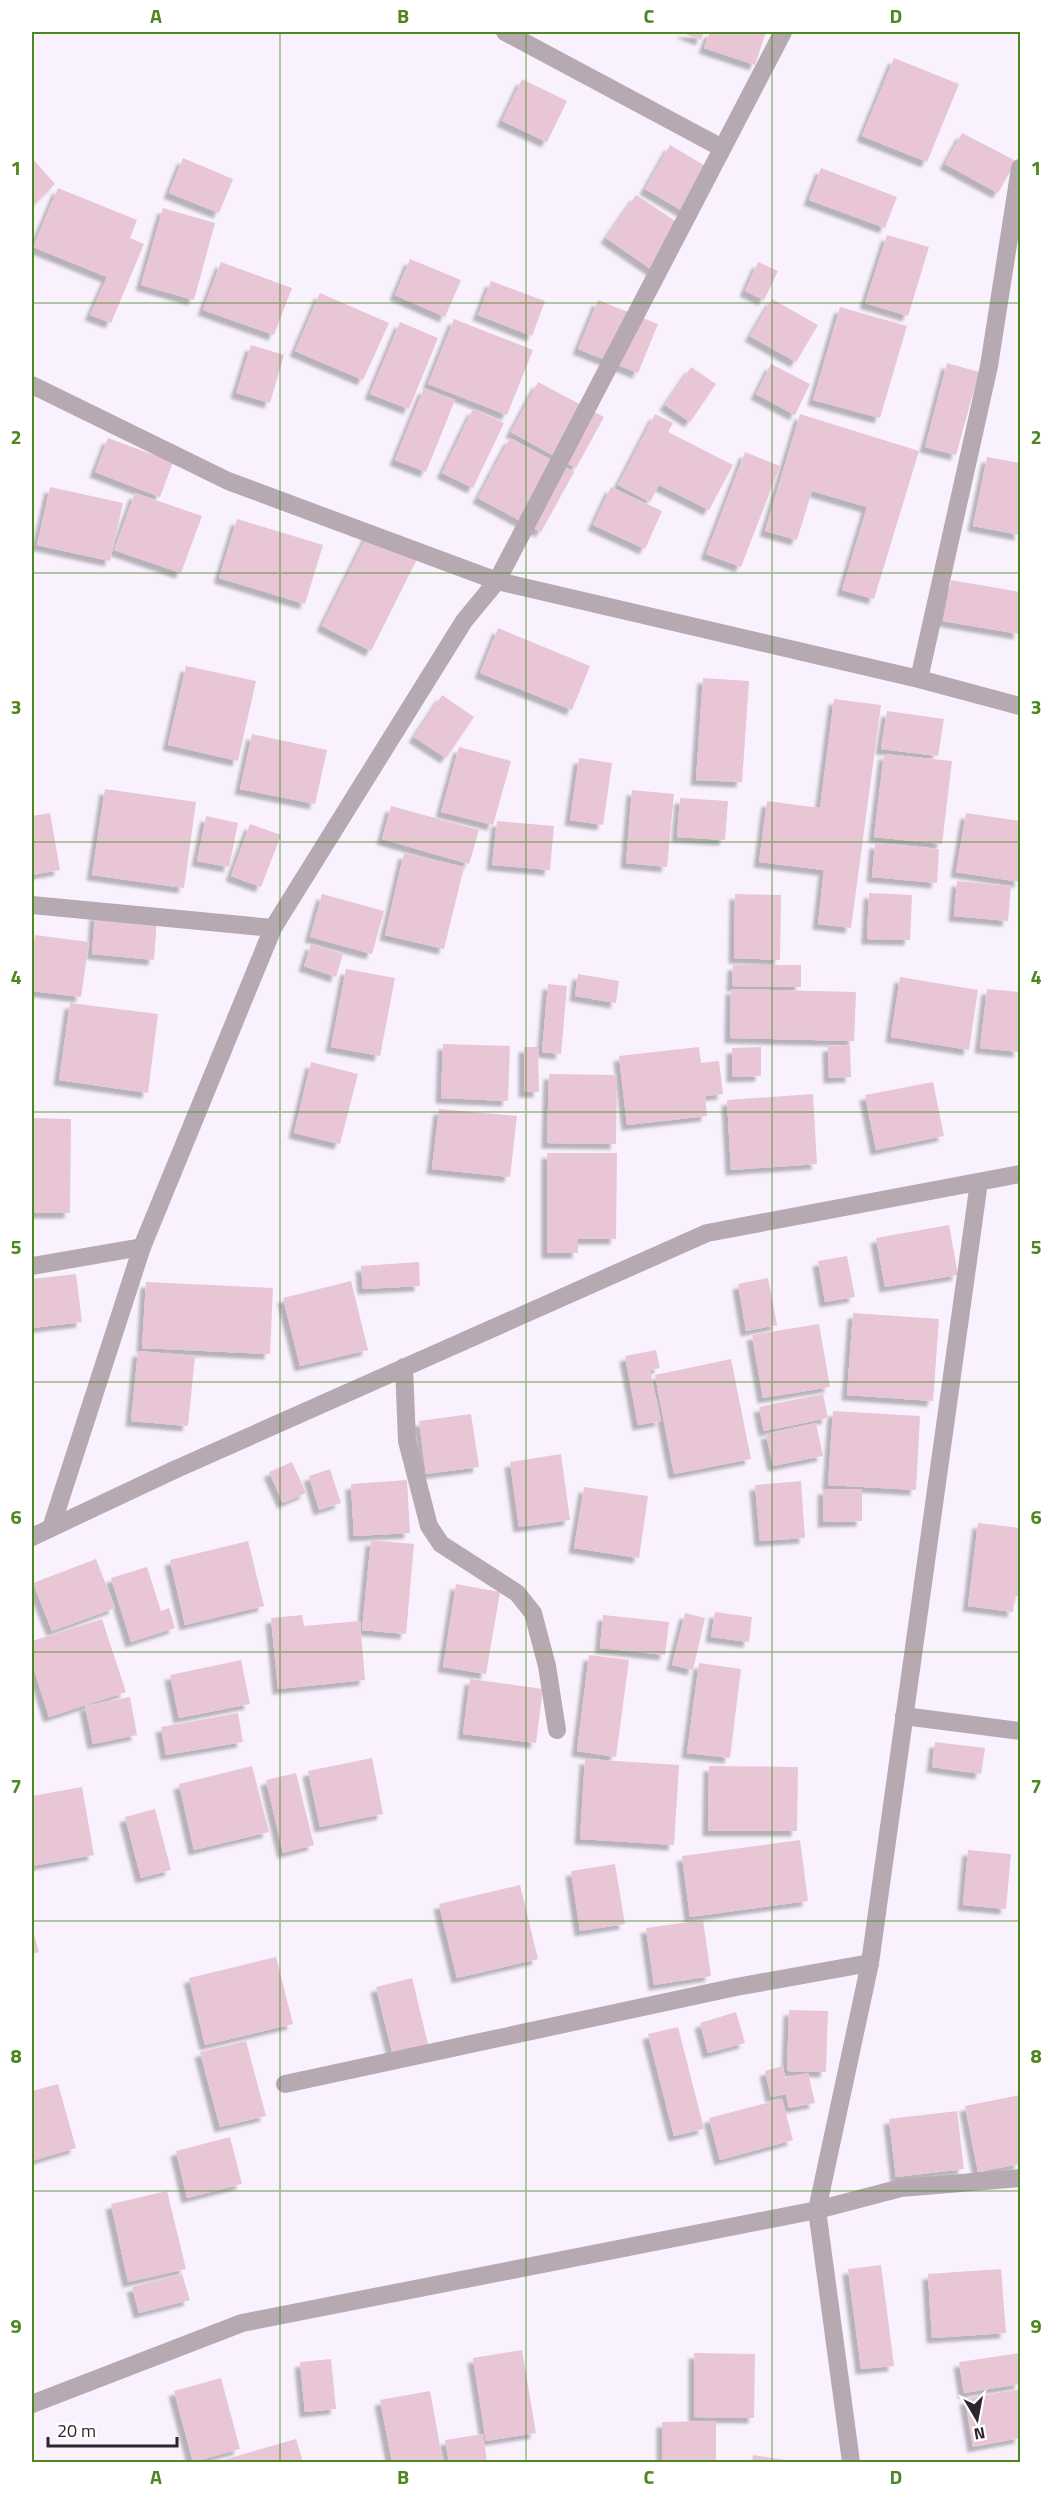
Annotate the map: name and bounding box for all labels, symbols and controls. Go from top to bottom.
text: A [150,0,162,31]
text: B [397,0,409,31]
text: C [644,0,655,31]
text: D [890,0,902,31]
text: 1 [10,152,22,183]
text: 1 [1030,152,1042,183]
text: 2 [10,421,22,452]
text: 2 [1030,421,1042,452]
text: 3 [10,691,22,722]
text: 3 [1030,691,1042,722]
text: 4 [10,961,22,992]
text: 4 [1030,961,1042,992]
text: 5 [10,1231,22,1262]
text: 5 [1030,1231,1042,1262]
text: 6 [10,1501,22,1532]
text: 6 [1030,1501,1042,1532]
text: 7 [10,1770,22,1801]
text: 7 [1030,1770,1042,1801]
text: 8 [10,2040,22,2071]
text: 8 [1030,2040,1042,2071]
text: 9 [10,2310,22,2341]
text: 9 [1030,2310,1042,2341]
north arrow [947,2389,1007,2449]
scale bar [48,2410,177,2448]
text: 20 m [57,2417,96,2444]
text: N [972,2421,987,2447]
text: A [150,2461,162,2492]
text: B [397,2461,409,2492]
text: C [644,2461,655,2492]
text: D [890,2461,902,2492]

